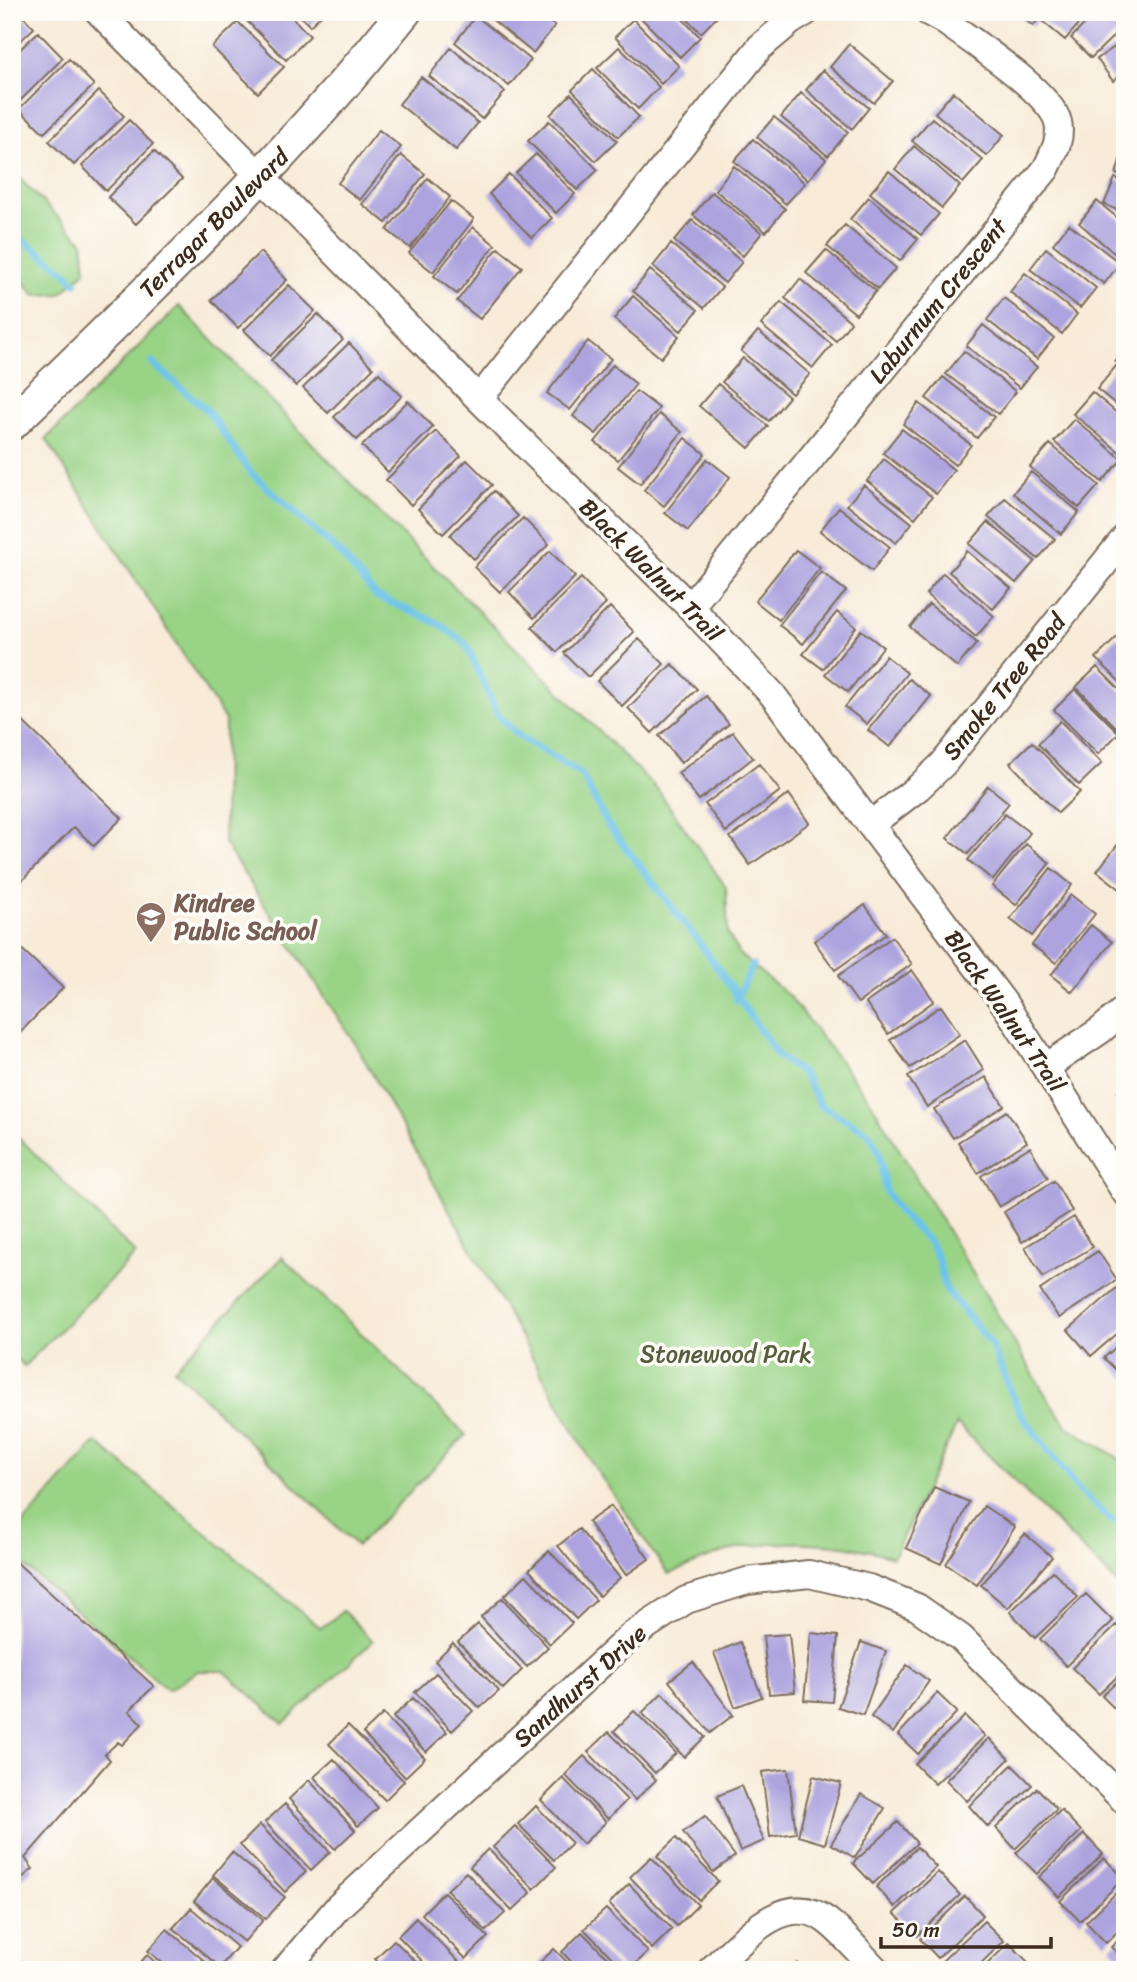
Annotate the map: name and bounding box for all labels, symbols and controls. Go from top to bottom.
street label: Terragar Boulevard [129,137,300,308]
street label: Laburnum Crescent [858,208,1019,393]
street label: Black Walnut Trail [569,488,734,653]
street label: Smoke Tree Road [931,602,1078,770]
place label: Kindree Public School [173,882,318,952]
school or university icon: Kindree Public School [134,900,168,944]
street label: Black Walnut Trail [933,921,1078,1102]
park label: Stonewood Park [640,1333,812,1375]
street label: Sandhurst Drive [503,1614,657,1758]
scale bar [881,1905,1051,1949]
text: 50 m [892,1911,940,1949]

